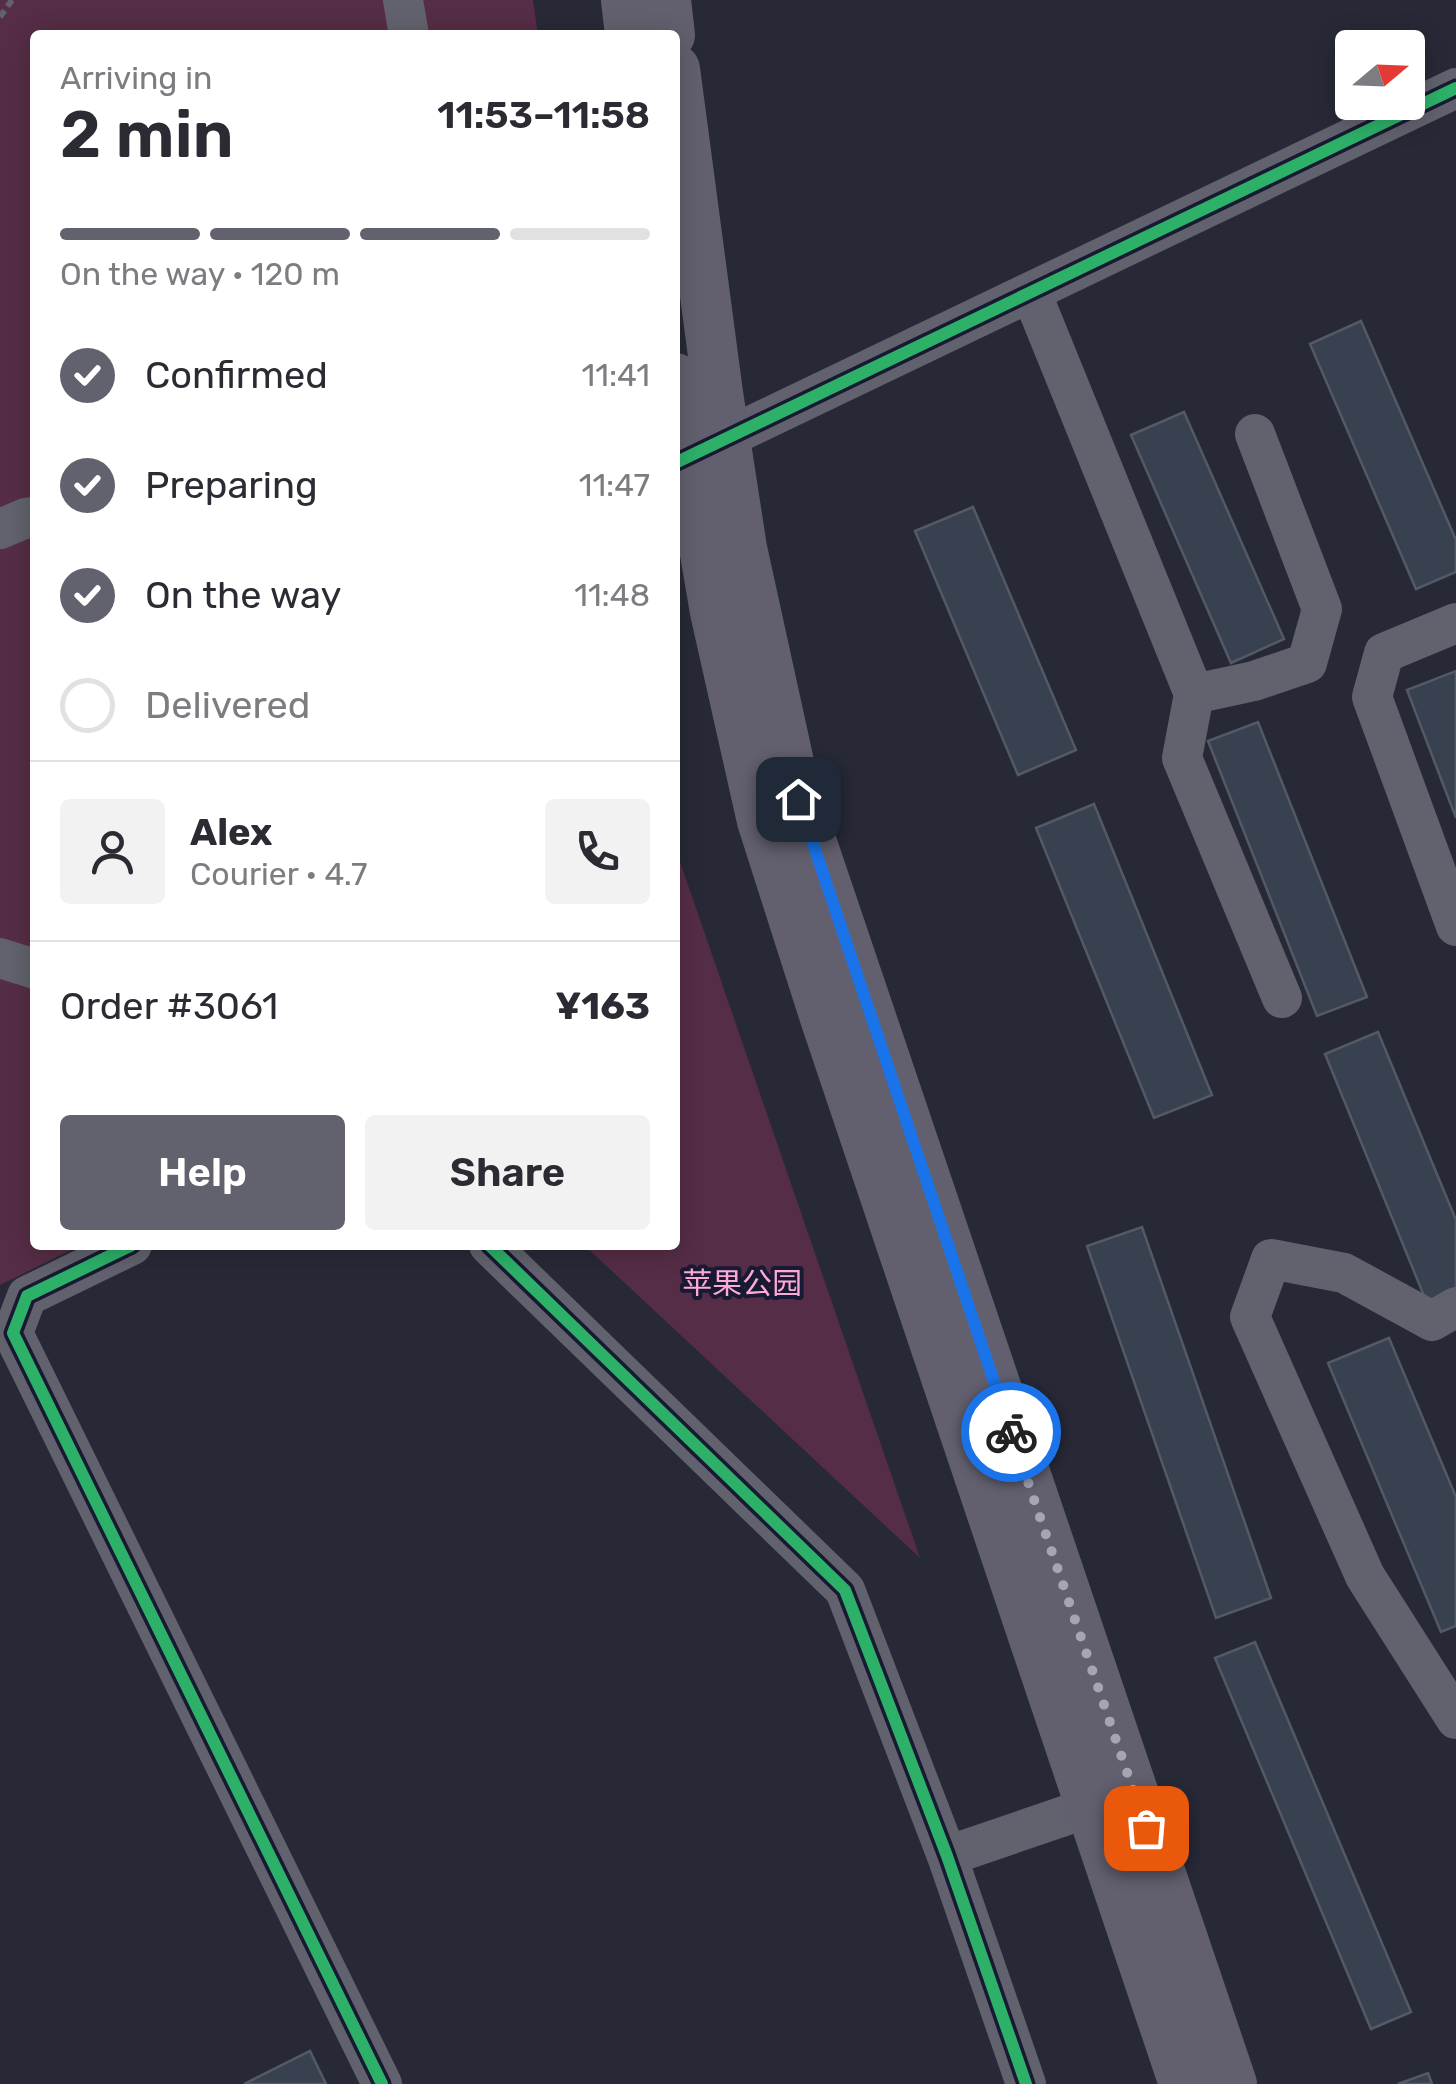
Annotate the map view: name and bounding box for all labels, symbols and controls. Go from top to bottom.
north arrow [1335,30,1425,120]
map controls [1335,30,1425,120]
text: Arriving in [60,59,212,97]
text: 11:53–11:58 [437,92,650,138]
text: 2 min [60,96,234,173]
text: On the way · 120 m [60,255,340,293]
icon: check [60,348,115,403]
text: Confirmed [145,352,328,398]
text: 11:41 [581,356,650,394]
icon: check [60,458,115,513]
text: Preparing [145,462,318,508]
text: 11:47 [579,466,650,504]
icon: check [60,568,115,623]
text: On the way [145,572,341,618]
text: 11:48 [574,576,650,614]
text: Delivered [145,682,310,728]
pin [756,757,841,842]
icon: home [771,772,826,827]
button: person [60,799,165,904]
button: phone [545,799,650,904]
text: Alex [190,809,272,855]
text: Courier · 4.7 [190,855,367,893]
text: Order #3061 [60,983,278,1029]
text: ¥163 [555,983,650,1029]
button: Help [60,1115,345,1230]
button: Share [365,1115,650,1230]
park label: 苹果公园 [682,1266,802,1302]
courier [961,1382,1061,1482]
icon: bike [984,1405,1039,1460]
pin [1104,1786,1189,1871]
icon: bag [1119,1801,1174,1856]

